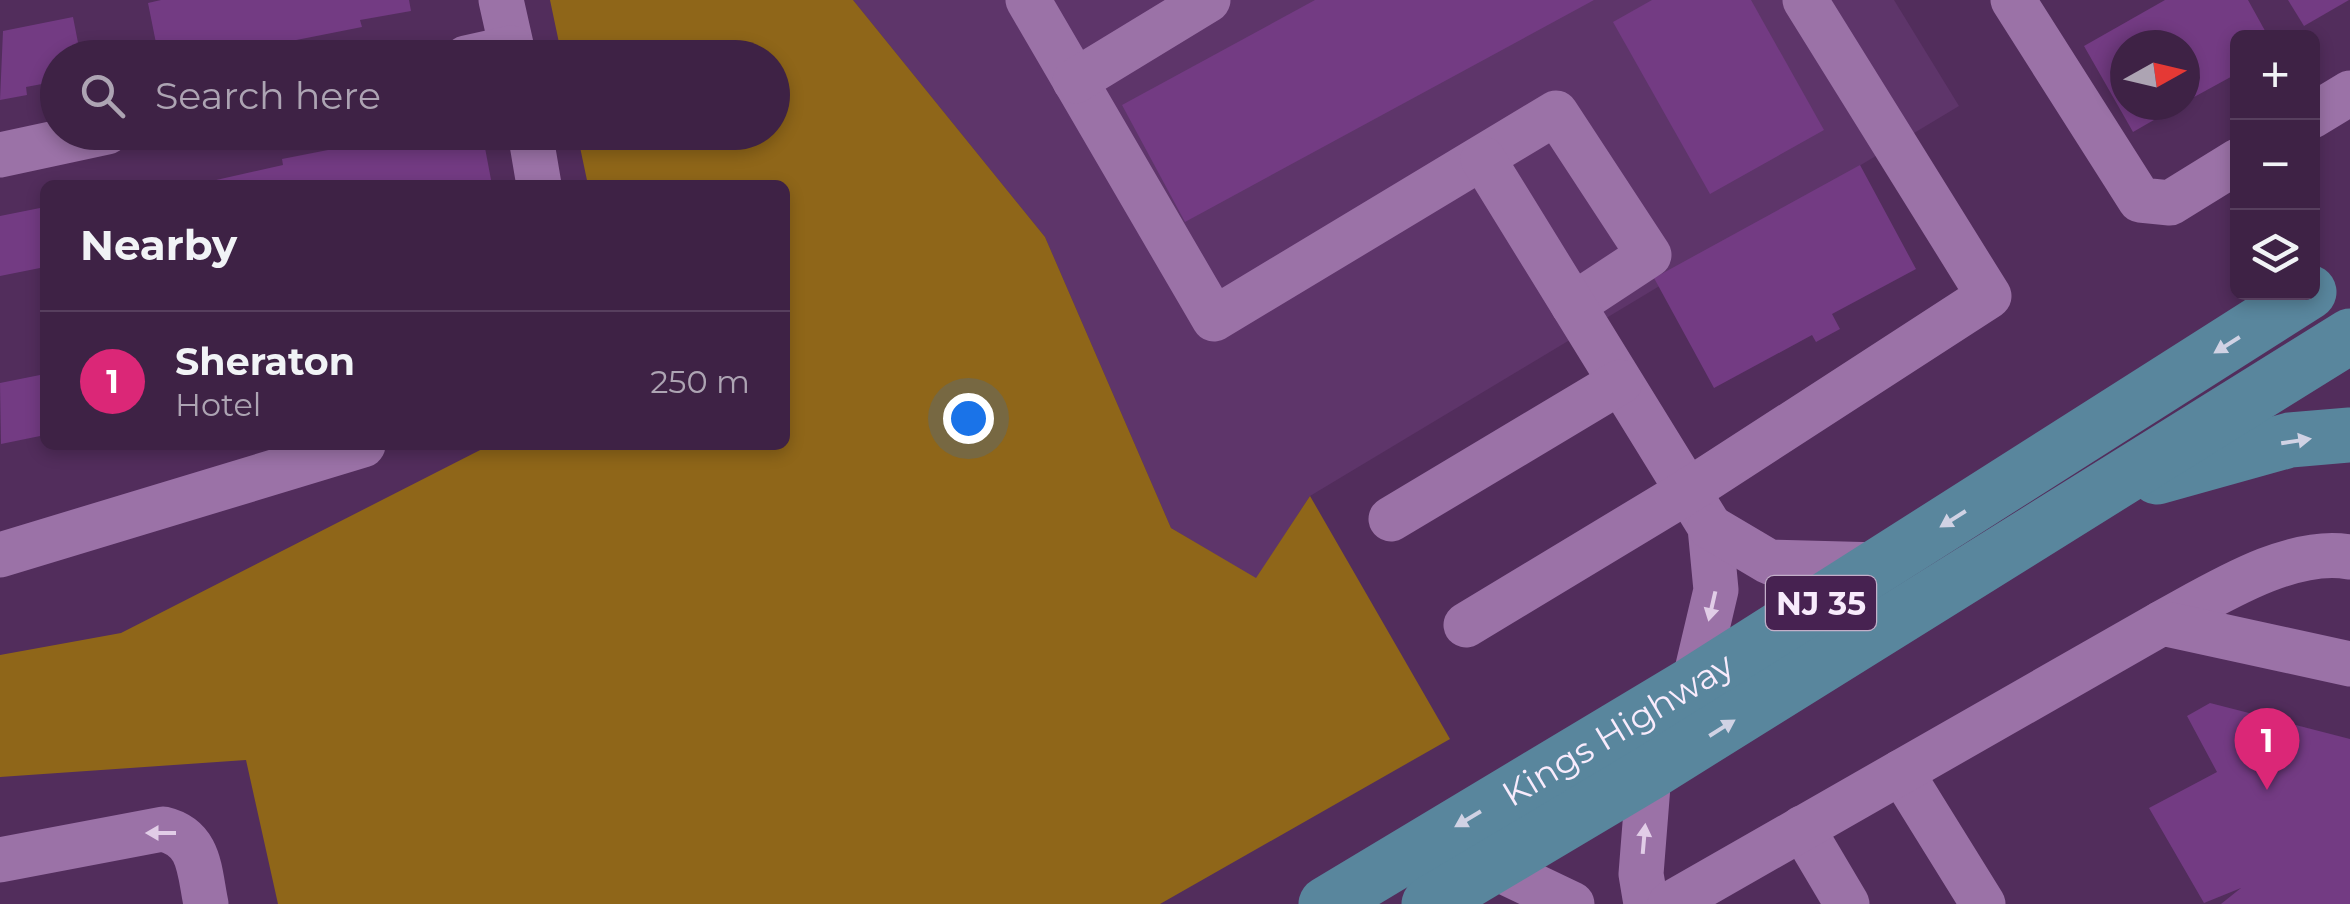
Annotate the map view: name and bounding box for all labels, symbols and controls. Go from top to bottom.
north arrow [2110,30,2200,120]
map controls [2230,30,2320,300]
button: + [2230,30,2320,120]
search box [40,40,790,150]
icon: search [75,68,130,123]
text: Search here [155,72,381,119]
button: − [2230,120,2320,210]
button: layers [2230,210,2320,300]
text: Nearby [80,219,237,271]
one-way arrow [2213,335,2241,353]
text: Sheraton [175,338,355,385]
text: 1 [106,362,119,401]
text: 250 m [650,362,750,401]
text: Hotel [175,385,261,424]
your location [943,393,994,444]
one-way arrow [2281,432,2313,448]
one-way arrow [1939,510,1967,527]
road number: NJ 35 [1766,576,1876,630]
one-way arrow [1704,591,1720,622]
street label: Kings Highway [1494,642,1741,815]
pin: 1 [2234,708,2300,790]
one-way arrow [1708,720,1736,737]
one-way arrow [1454,810,1482,827]
one-way arrow [1636,822,1652,854]
one-way arrow [145,825,176,841]

